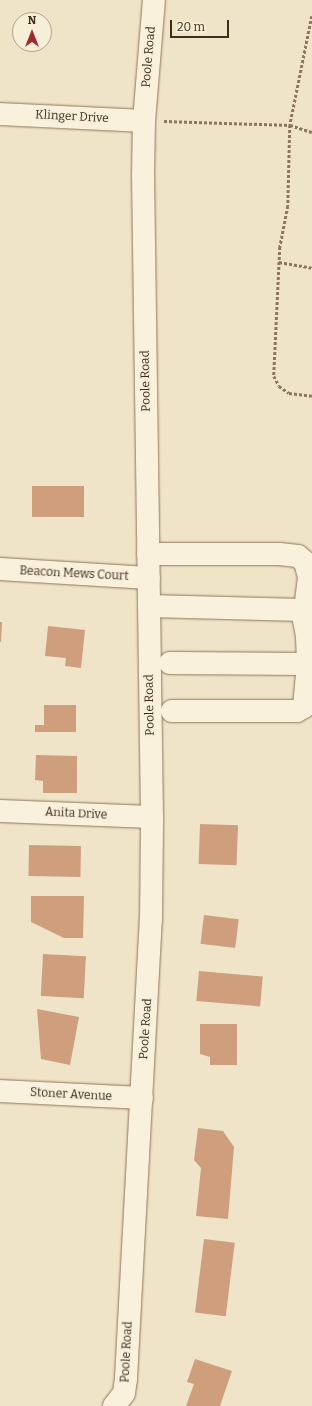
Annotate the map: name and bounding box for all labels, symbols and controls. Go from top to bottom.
north arrow [12,12,52,52]
scale bar [172,12,231,38]
text: N [28,14,36,27]
text: 20 m [177,20,205,34]
street label: Poole Road [139,26,159,88]
street label: Klinger Drive [35,108,109,126]
street label: Poole Road [138,350,154,412]
street label: Beacon Mews Court [19,564,129,584]
street label: Poole Road [142,674,158,736]
street label: Anita Drive [45,805,107,823]
street label: Poole Road [137,998,155,1060]
street label: Stoner Avenue [30,1086,112,1104]
street label: Poole Road [118,1321,136,1383]

